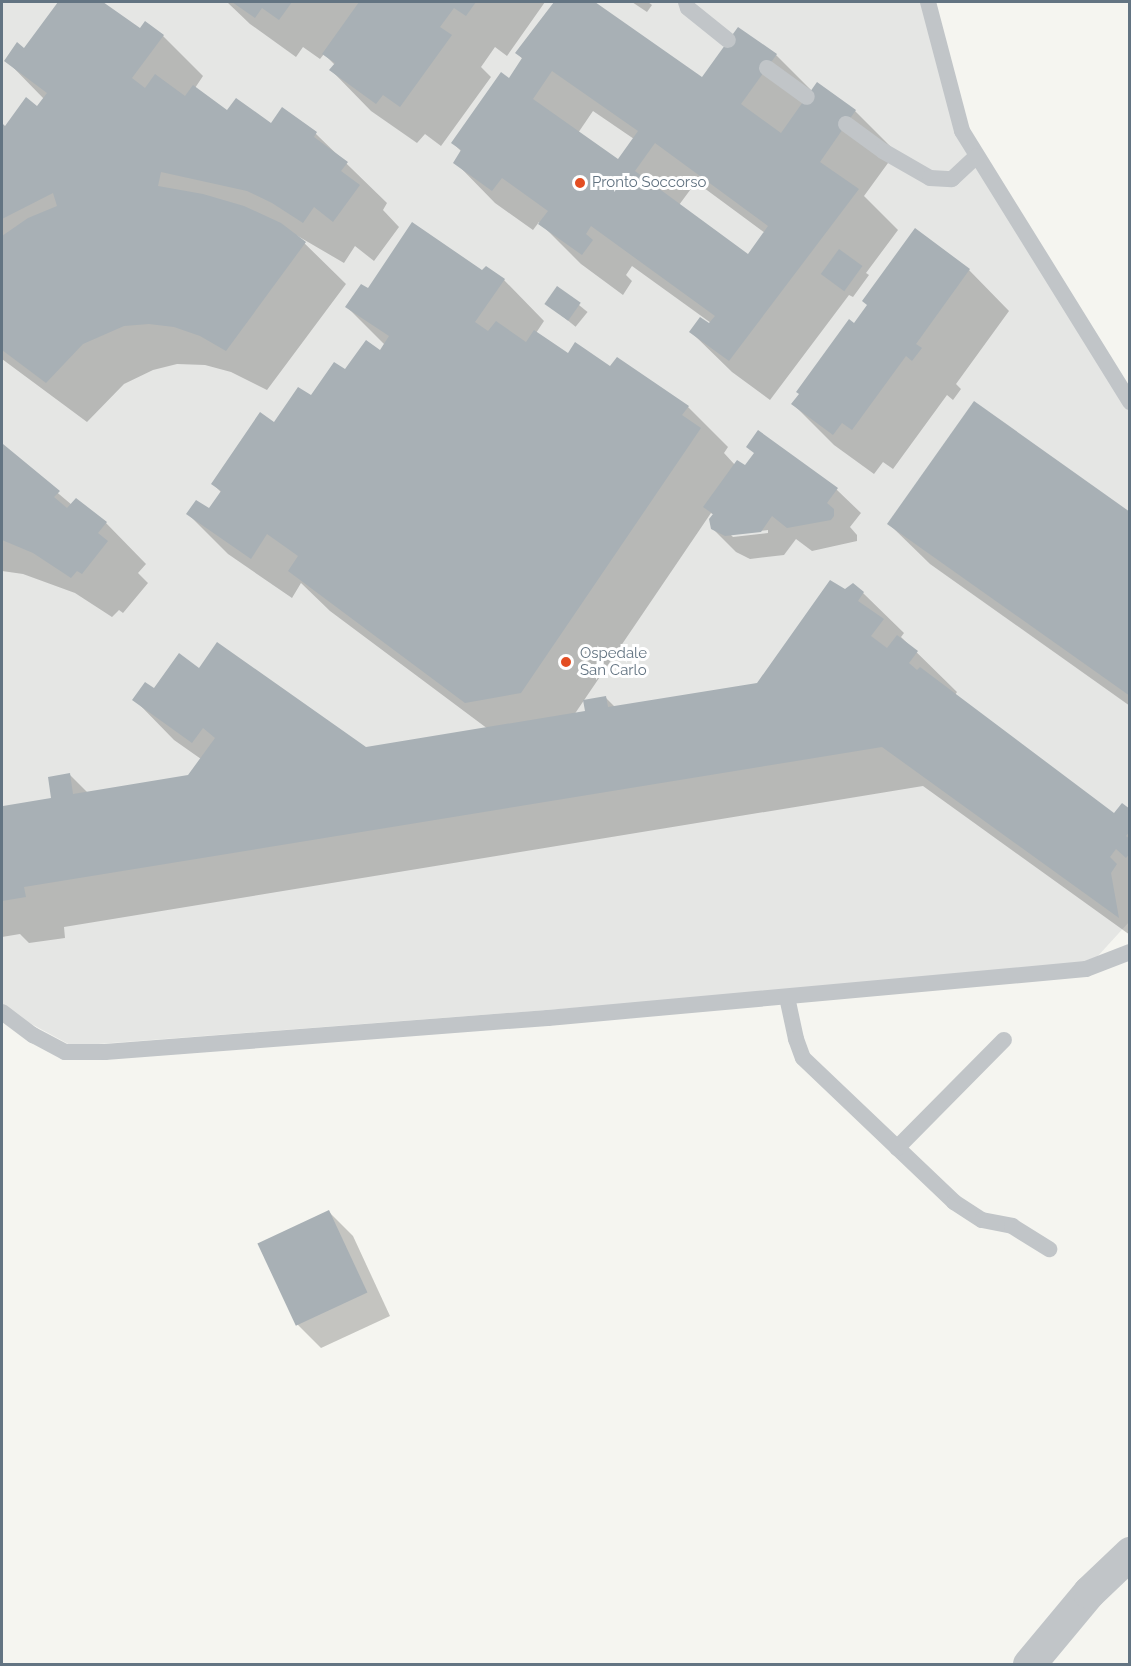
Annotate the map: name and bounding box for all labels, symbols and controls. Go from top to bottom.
place label: Pronto Soccorso [592,174,706,192]
marker: Pronto Soccorso [573,176,587,190]
place label: Ospedale San Carlo [580,644,647,679]
marker: Ospedale San Carlo [557,653,575,671]

